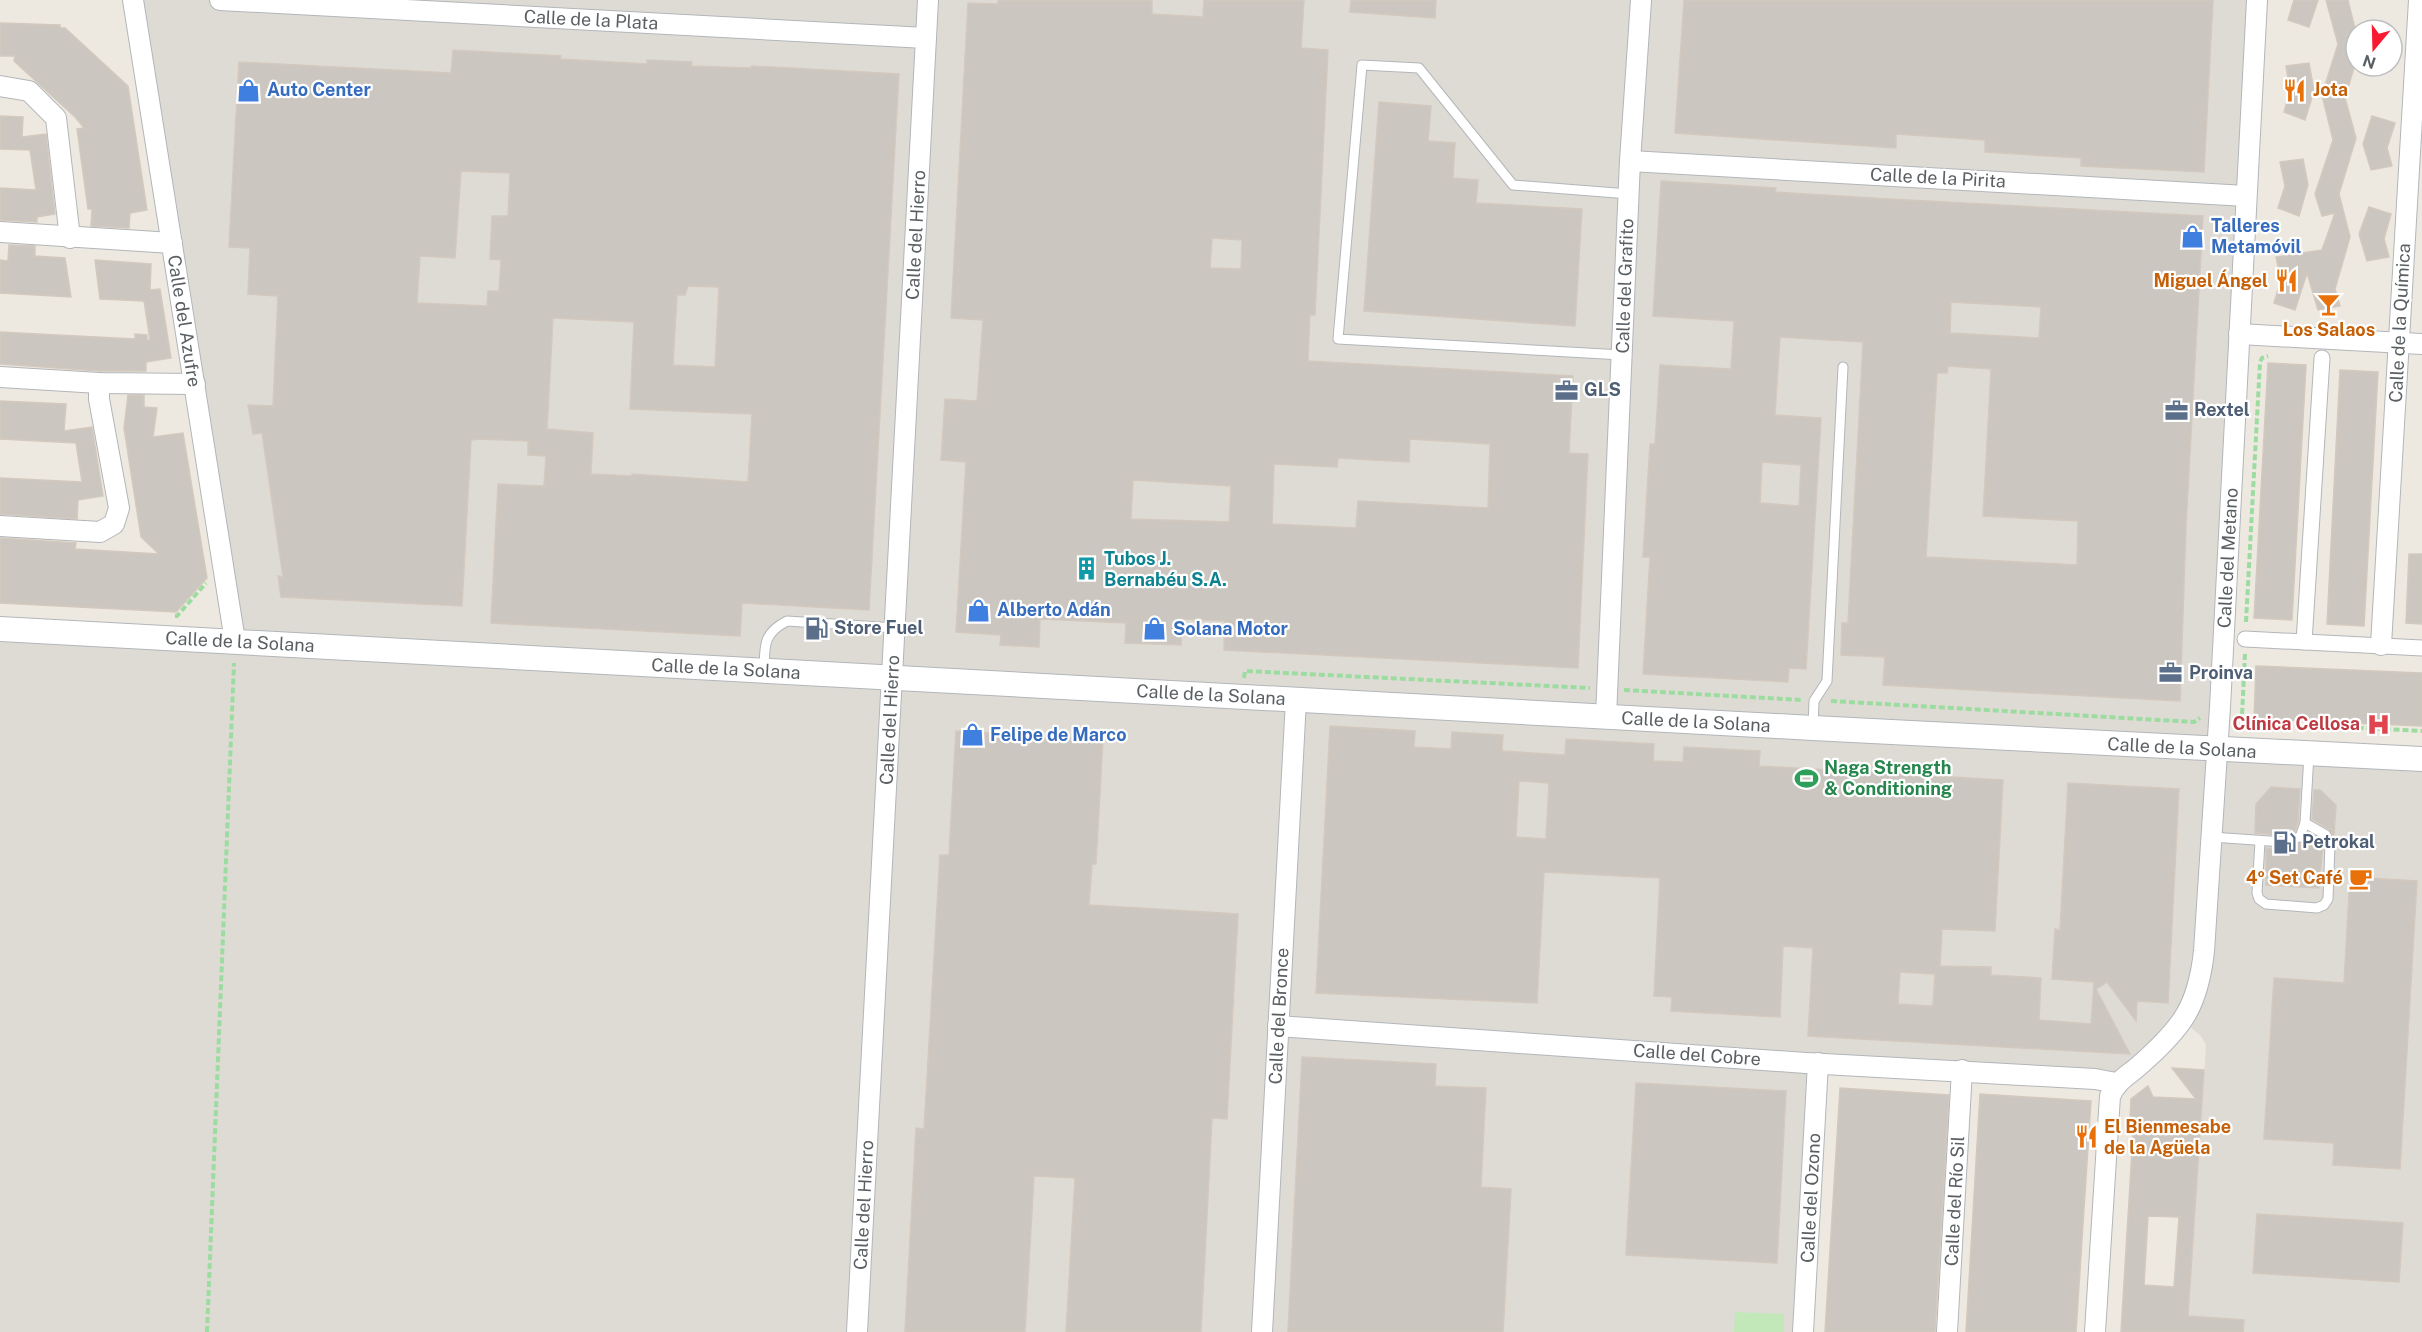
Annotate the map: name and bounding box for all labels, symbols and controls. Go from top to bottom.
street label: Calle de la Plata [523,5,659,34]
north arrow [2344,18,2404,78]
text: N [2360,51,2378,73]
shop icon: Auto Center [236,77,262,103]
restaurant icon: Jota [2282,77,2308,103]
place label: Auto Center [267,79,371,100]
place label: Jota [2313,79,2348,100]
street label: Calle de la Pirita [1870,163,2006,192]
street label: Calle del Hierro [902,170,929,300]
place label: Talleres Metamóvil [2211,215,2301,257]
street label: Calle del Grafito [1612,218,1637,354]
shop icon: Talleres Metamóvil [2180,223,2206,249]
street label: Calle de la Química [2385,243,2414,403]
street label: Calle del Azufre [164,253,205,389]
restaurant icon: Miguel Ángel [2273,268,2299,294]
place label: Miguel Ángel [2153,269,2268,291]
bar icon: Los Salaos [2316,291,2342,317]
place label: Los Salaos [2283,319,2375,340]
office icon: GLS [1553,377,1579,403]
place label: GLS [1584,379,1621,400]
office icon: Rextel [2163,397,2189,423]
place label: Rextel [2194,399,2250,420]
street label: Calle del Metano [2213,487,2242,629]
place label: Tubos J. Bernabéu S.A. [1104,548,1227,590]
building icon: Tubos J. Bernabéu S.A. [1073,556,1099,582]
shop icon: Alberto Adán [966,597,992,623]
place label: Alberto Adán [997,599,1111,620]
fuel station icon: Store Fuel [803,615,829,641]
shop icon: Solana Motor [1142,616,1168,642]
place label: Store Fuel [834,617,923,638]
place label: Solana Motor [1173,618,1289,639]
street label: Calle de la Solana [165,627,315,656]
street label: Calle de la Solana [651,654,801,683]
street label: Calle del Hierro [876,655,903,785]
office icon: Proinva [2158,660,2184,686]
place label: Proinva [2189,662,2253,683]
street label: Calle de la Solana [1136,680,1286,709]
street label: Calle de la Solana [1621,707,1771,736]
hospital icon: Clínica Cellosa [2365,711,2391,737]
place label: Clínica Cellosa [2232,713,2360,734]
shop icon: Felipe de Marco [959,722,985,748]
place label: Felipe de Marco [990,724,1127,745]
street label: Calle de la Solana [2107,733,2257,762]
place label: Naga Strength & Conditioning [1824,757,1952,799]
sports icon: Naga Strength & Conditioning [1793,765,1819,791]
fuel station icon: Petrokal [2271,829,2297,855]
place label: Petrokal [2302,831,2375,852]
cafe icon: 4º Set Café [2348,865,2374,891]
place label: 4º Set Café [2246,867,2343,888]
street label: Calle del Bronce [1264,947,1293,1085]
street label: Calle del Cobre [1633,1040,1761,1069]
place label: El Bienmesabe de la Agüela [2104,1116,2231,1158]
restaurant icon: El Bienmesabe de la Agüela [2073,1124,2099,1150]
street label: Calle del Ozono [1797,1133,1824,1263]
street label: Calle del Río Sil [1941,1135,1968,1267]
street label: Calle del Hierro [850,1140,877,1270]

